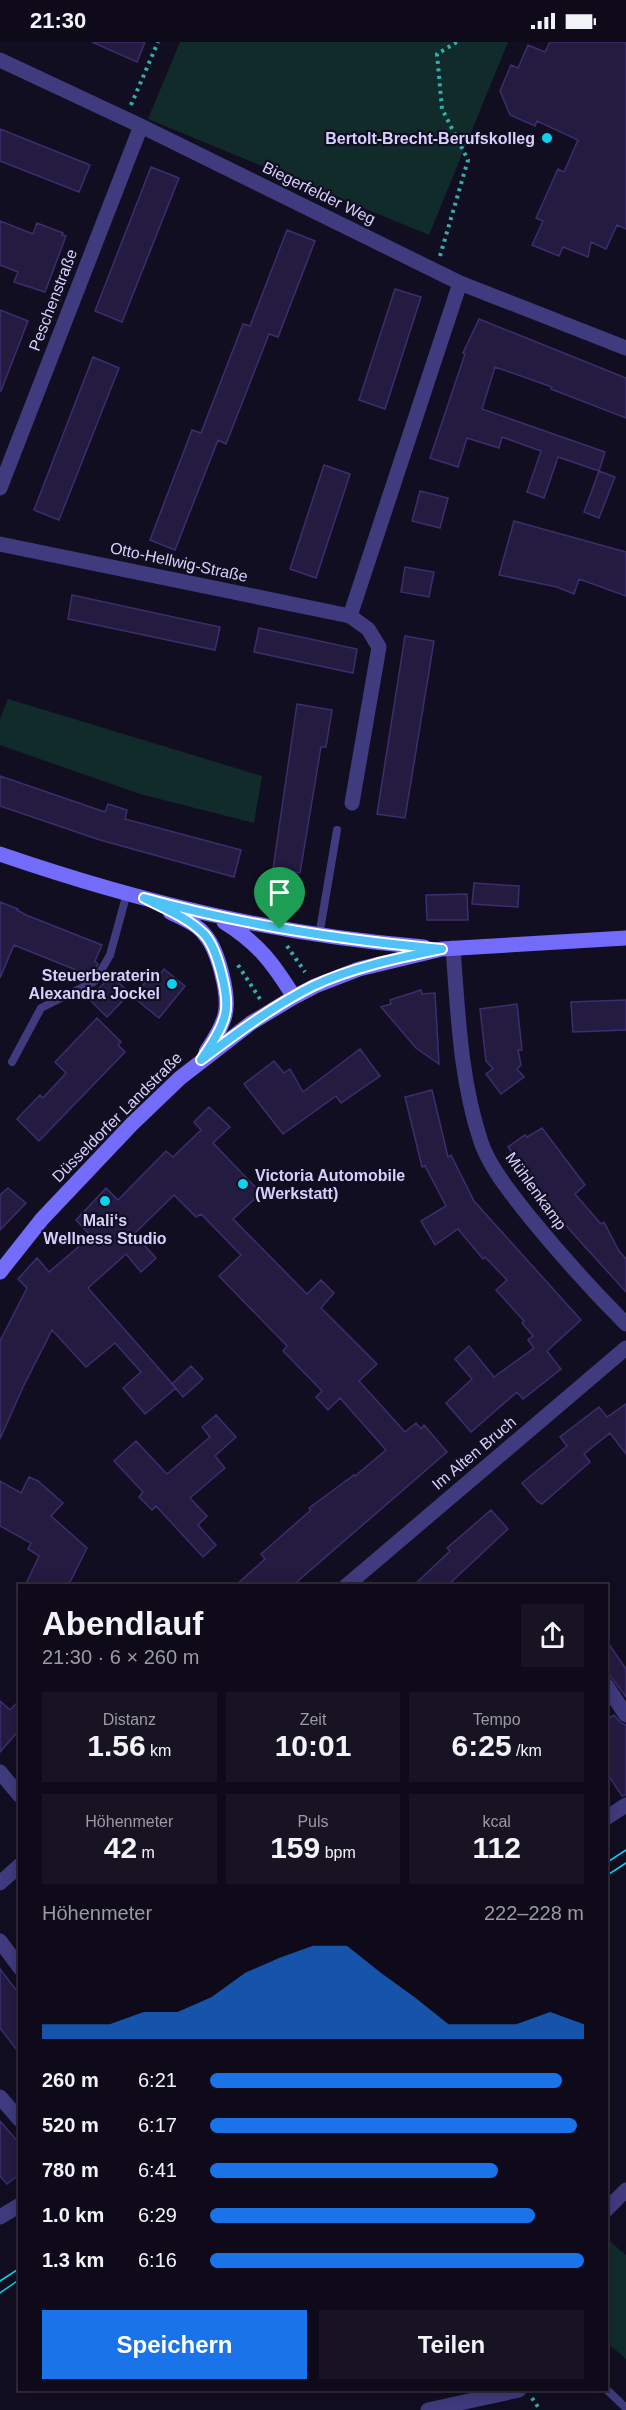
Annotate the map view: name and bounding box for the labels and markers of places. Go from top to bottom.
place label: Bertolt-Brecht-Berufskolleg [325,130,535,147]
marker: Bertolt-Brecht-Berufskolleg [540,131,554,145]
pin [254,867,305,929]
place label: Steuerberaterin Alexandra Jockel [28,967,160,1002]
marker: Steuerberaterin Alexandra Jockel [165,977,179,991]
place label: Victoria Automobile (Werkstatt) [255,1167,405,1202]
marker: Victoria Automobile (Werkstatt) [236,1177,250,1191]
marker: Mali‘s Wellness Studio [98,1194,112,1208]
place label: Mali‘s Wellness Studio [43,1212,167,1247]

